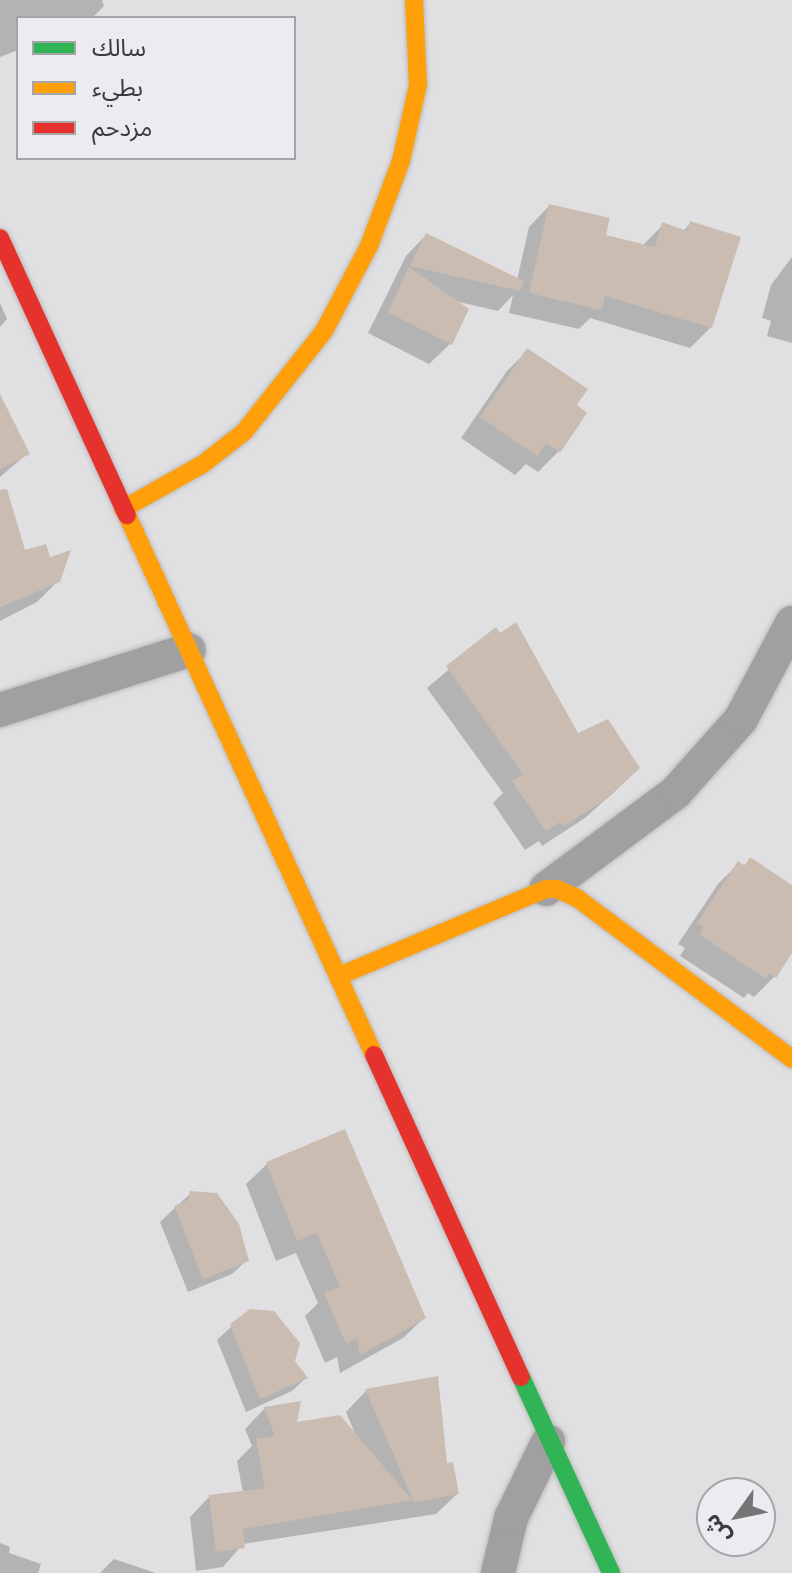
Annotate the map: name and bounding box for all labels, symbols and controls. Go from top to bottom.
legend [16,16,296,160]
text: سالك [92,34,146,61]
text: بطيء [92,74,143,101]
text: مزدحم [92,114,152,141]
north arrow [696,1477,776,1557]
text: ش [698,1510,736,1549]

